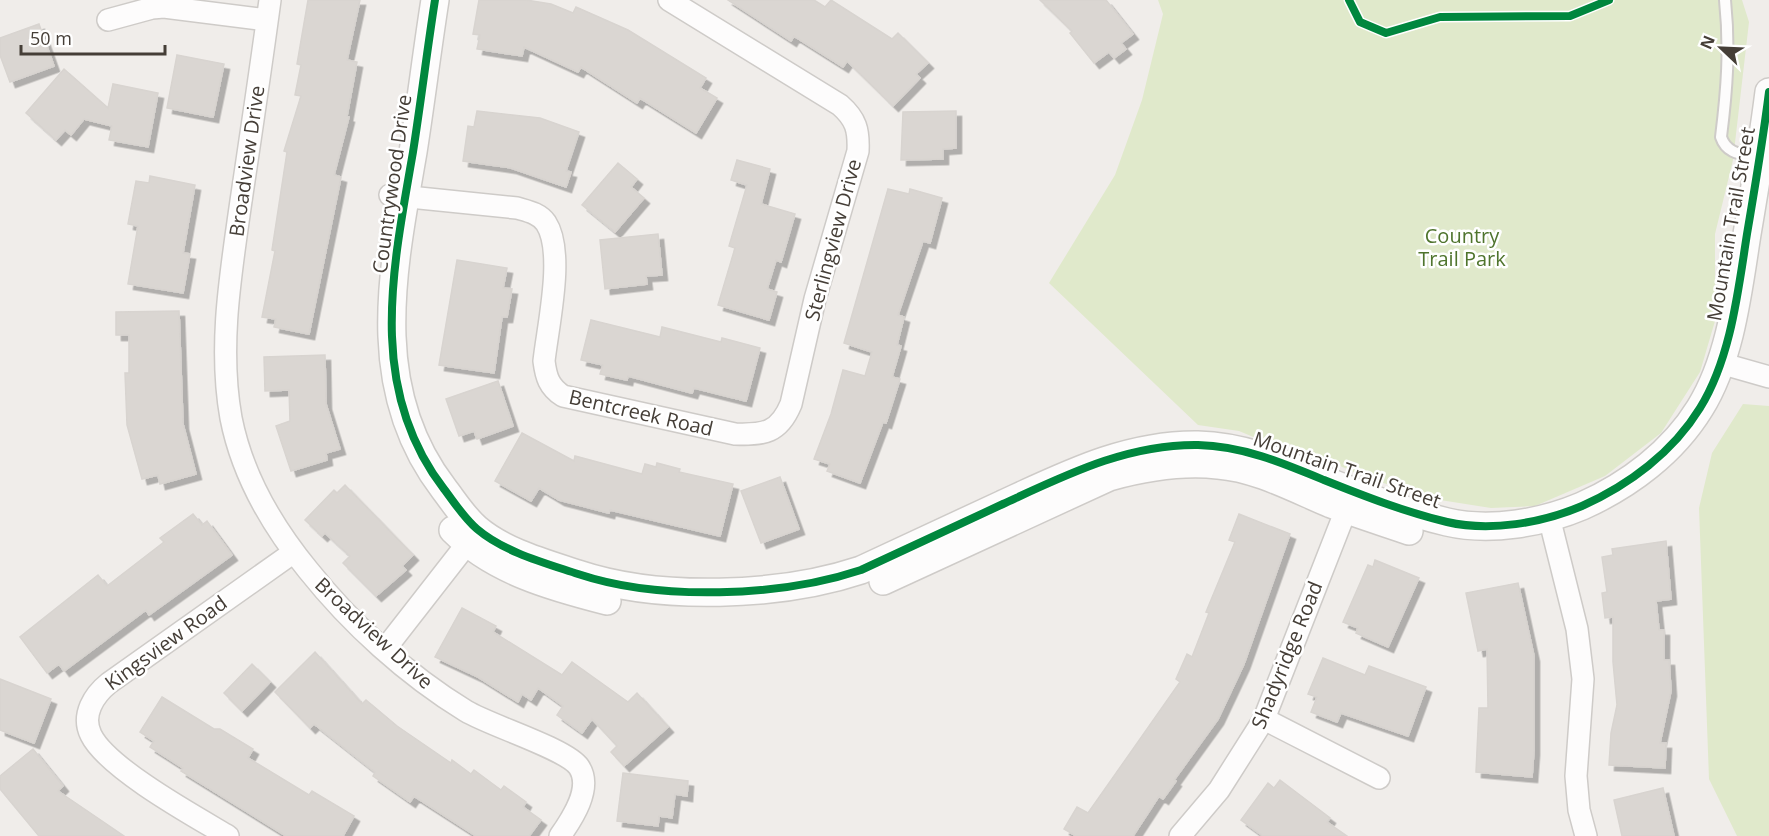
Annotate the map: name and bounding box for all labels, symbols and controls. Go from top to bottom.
scale bar [21,18,165,56]
north arrow [1691,18,1751,78]
text: 50 m [30,26,72,50]
text: N [1695,32,1720,52]
street label: Broadview Drive [223,84,270,238]
street label: Countrywood Drive [366,93,417,275]
street label: Mountain Trail Street [1700,125,1761,323]
street label: Sterlingview Drive [798,156,867,324]
park label: Country Trail Park [1418,222,1506,272]
street label: Bentcreek Road [566,383,716,442]
street label: Mountain Trail Street [1250,425,1445,514]
street label: Broadview Drive [309,571,439,694]
street label: Shadyridge Road [1245,577,1328,733]
street label: Kingsview Road [99,589,232,696]

